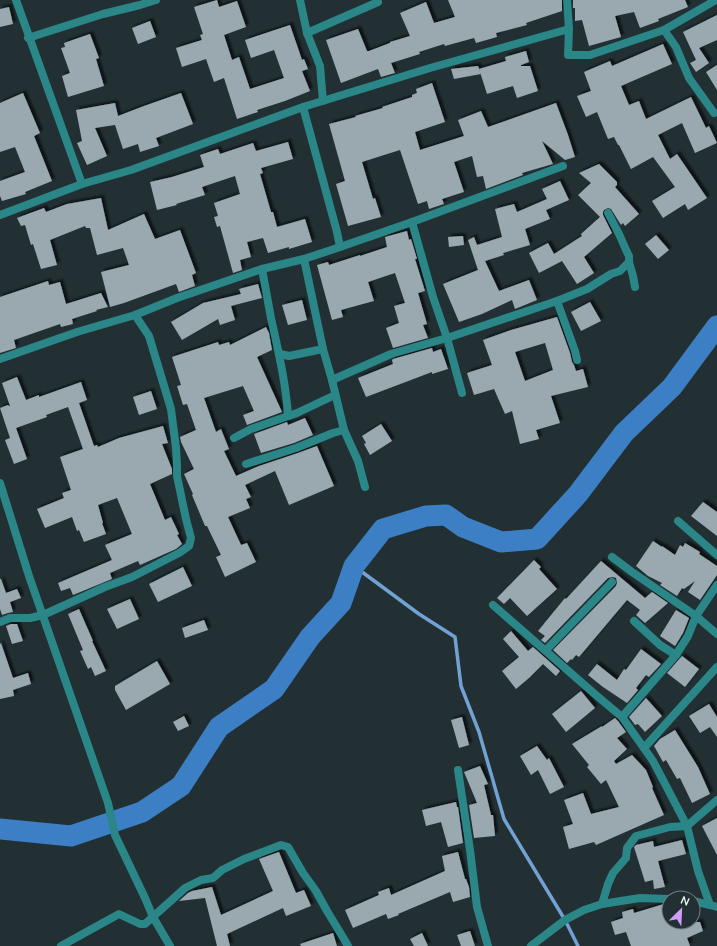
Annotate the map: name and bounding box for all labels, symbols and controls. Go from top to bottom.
north arrow [661,890,701,930]
text: N [678,893,692,909]

